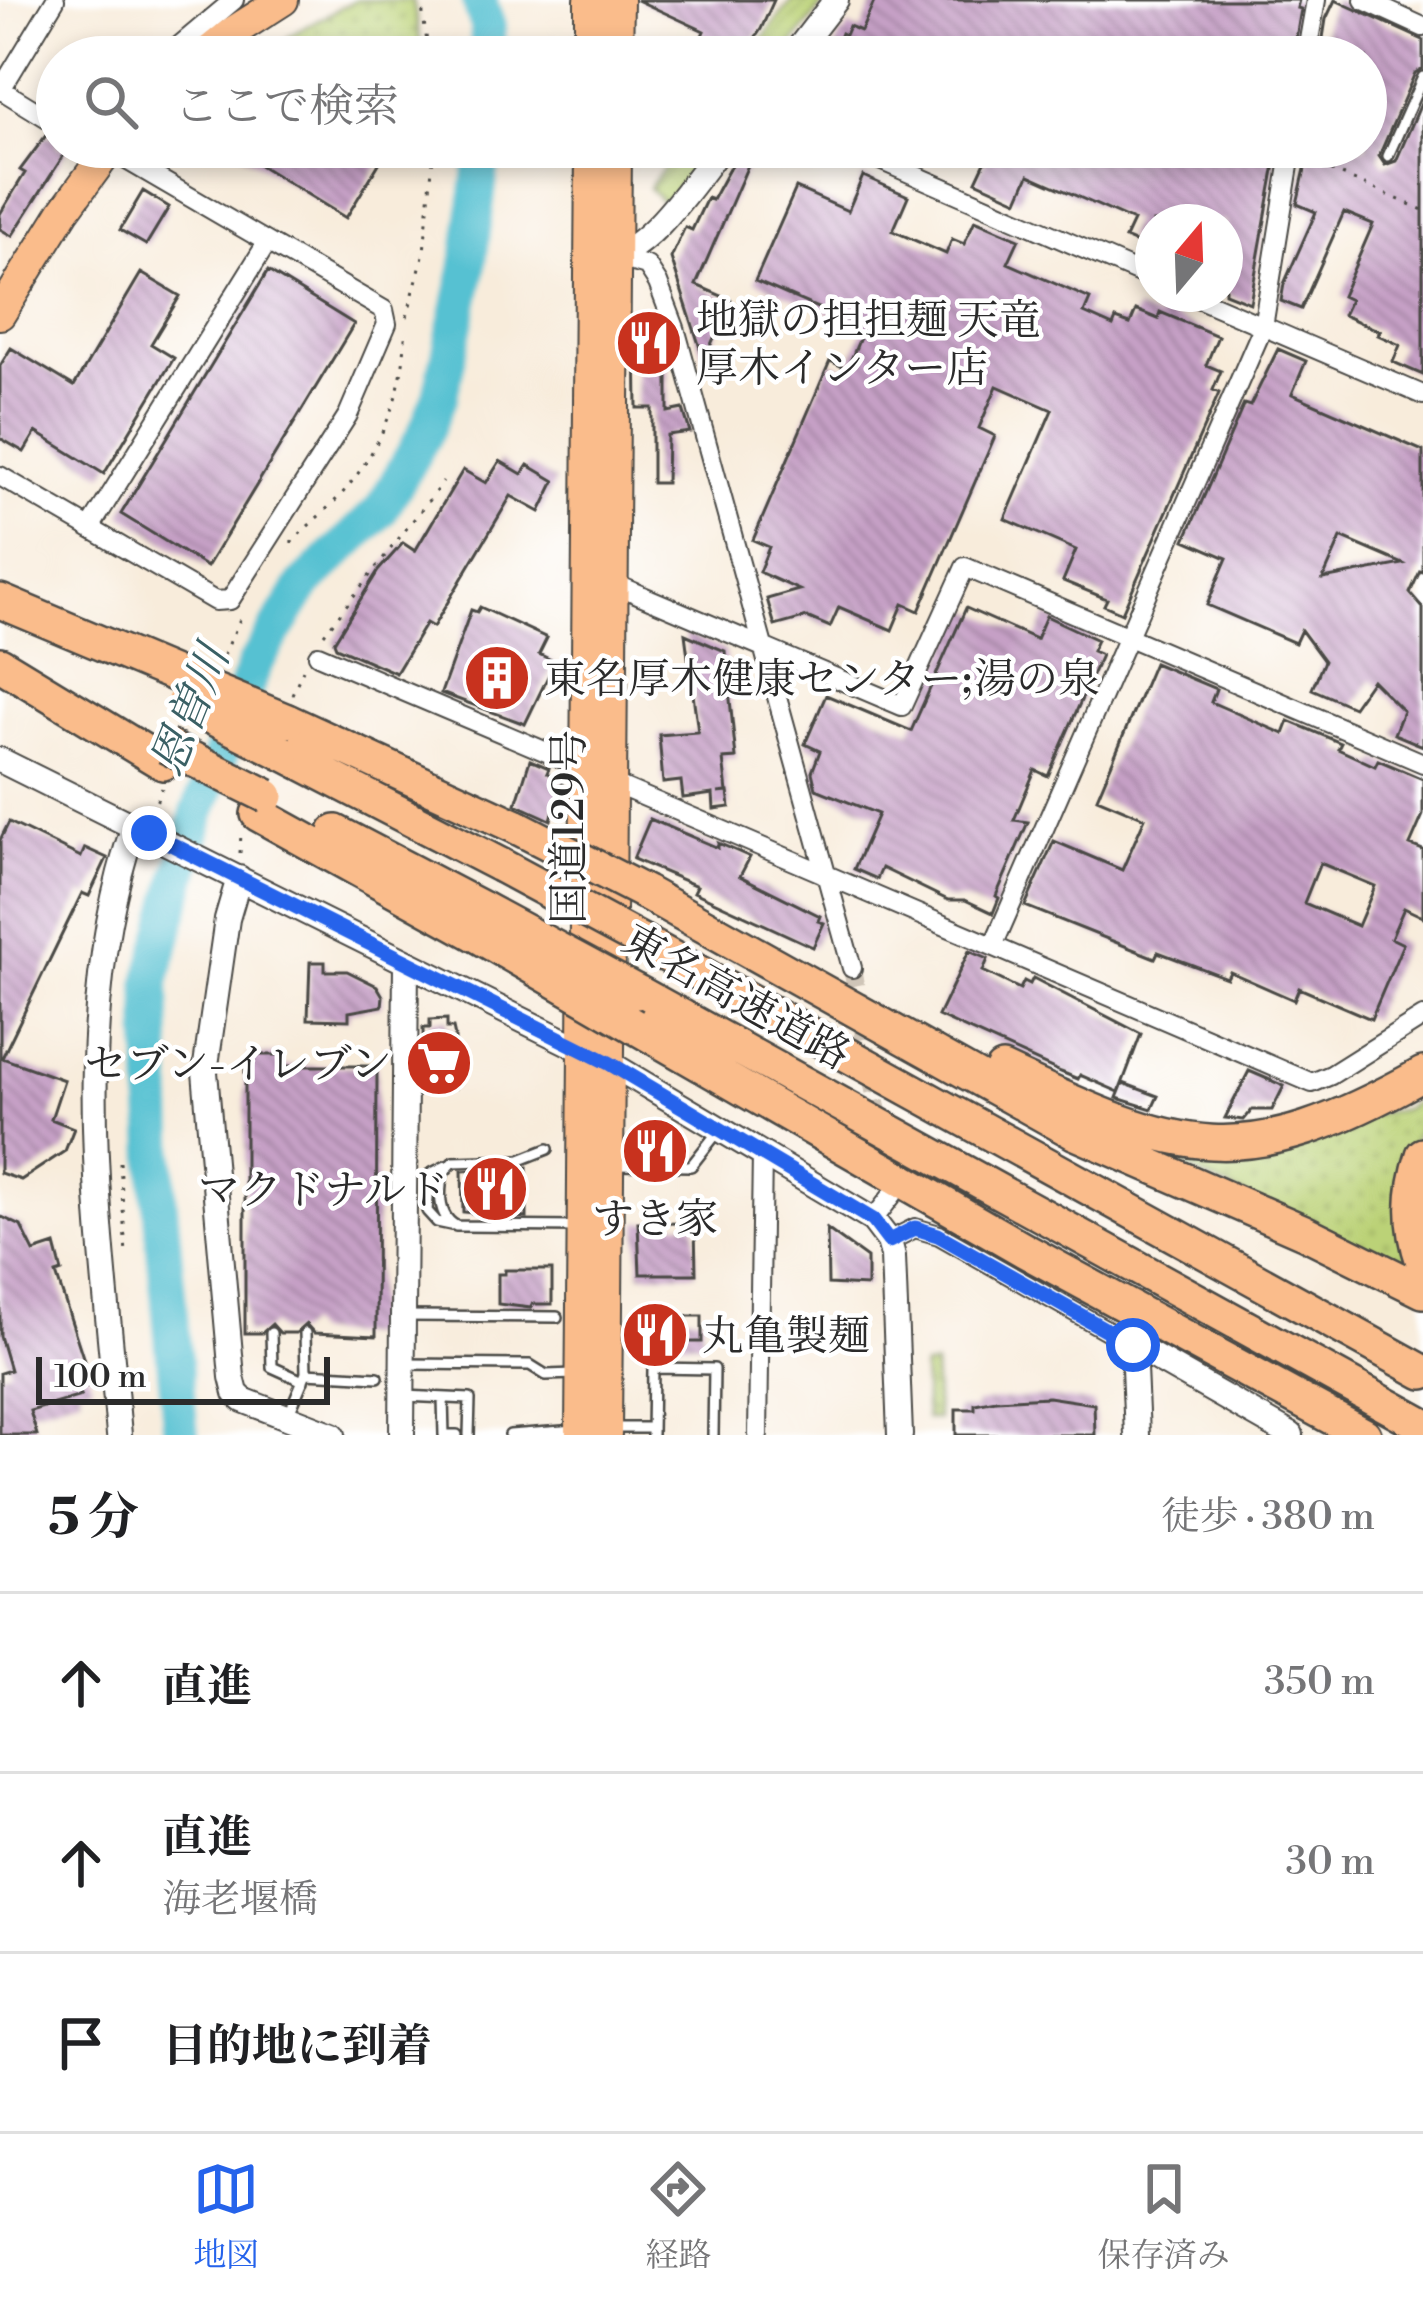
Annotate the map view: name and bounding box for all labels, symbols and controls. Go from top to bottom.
search box [36,36,1387,168]
icon: search [78,69,144,135]
text: ここで検索 [174,79,399,136]
north arrow [1135,204,1243,312]
place label: 地獄の担担麺 天竜 厚木インター店 [696,295,1041,396]
restaurant icon: 地獄の担担麺 天竜 厚木インター店 [614,308,684,378]
water label: 恩曽川 [140,633,245,784]
building icon: 東名厚木健康センター;湯の泉 [462,643,532,713]
place label: 東名厚木健康センター;湯の泉 [544,654,1100,707]
street label: 国道129号 [544,730,597,924]
route end [122,806,176,860]
street label: 東名高速道路 [613,914,859,1082]
supermarket icon: セブン-イレブン [404,1028,474,1098]
place label: セブン-イレブン [85,1039,392,1092]
restaurant icon: すき家 [620,1116,690,1186]
restaurant icon: マクドナルド [460,1154,530,1224]
place label: マクドナルド [198,1165,448,1218]
place label: すき家 [592,1194,718,1247]
restaurant icon: 丸亀製麺 [620,1300,690,1370]
place label: 丸亀製麺 [702,1311,870,1364]
route start [1106,1318,1160,1372]
scale bar [36,1351,330,1404]
text: 100 m [54,1357,147,1398]
text: 5 分 [48,1487,139,1551]
text: 徒歩 · 380 m [1161,1493,1375,1542]
icon: ahead [48,1650,114,1716]
text: 350 m [1264,1658,1375,1707]
text: 直進 [162,1659,252,1716]
text: 直進 [162,1810,252,1867]
icon: ahead [48,1830,114,1896]
text: 30 m [1285,1838,1375,1887]
text: 海老堰橋 [162,1876,318,1925]
icon: arrive [48,2010,114,2076]
text: 目的地に到着 [162,2019,432,2076]
tab: 地図 [193,2156,259,2277]
tab: 経路 [645,2156,711,2277]
tab: 保存済み [1098,2156,1230,2277]

